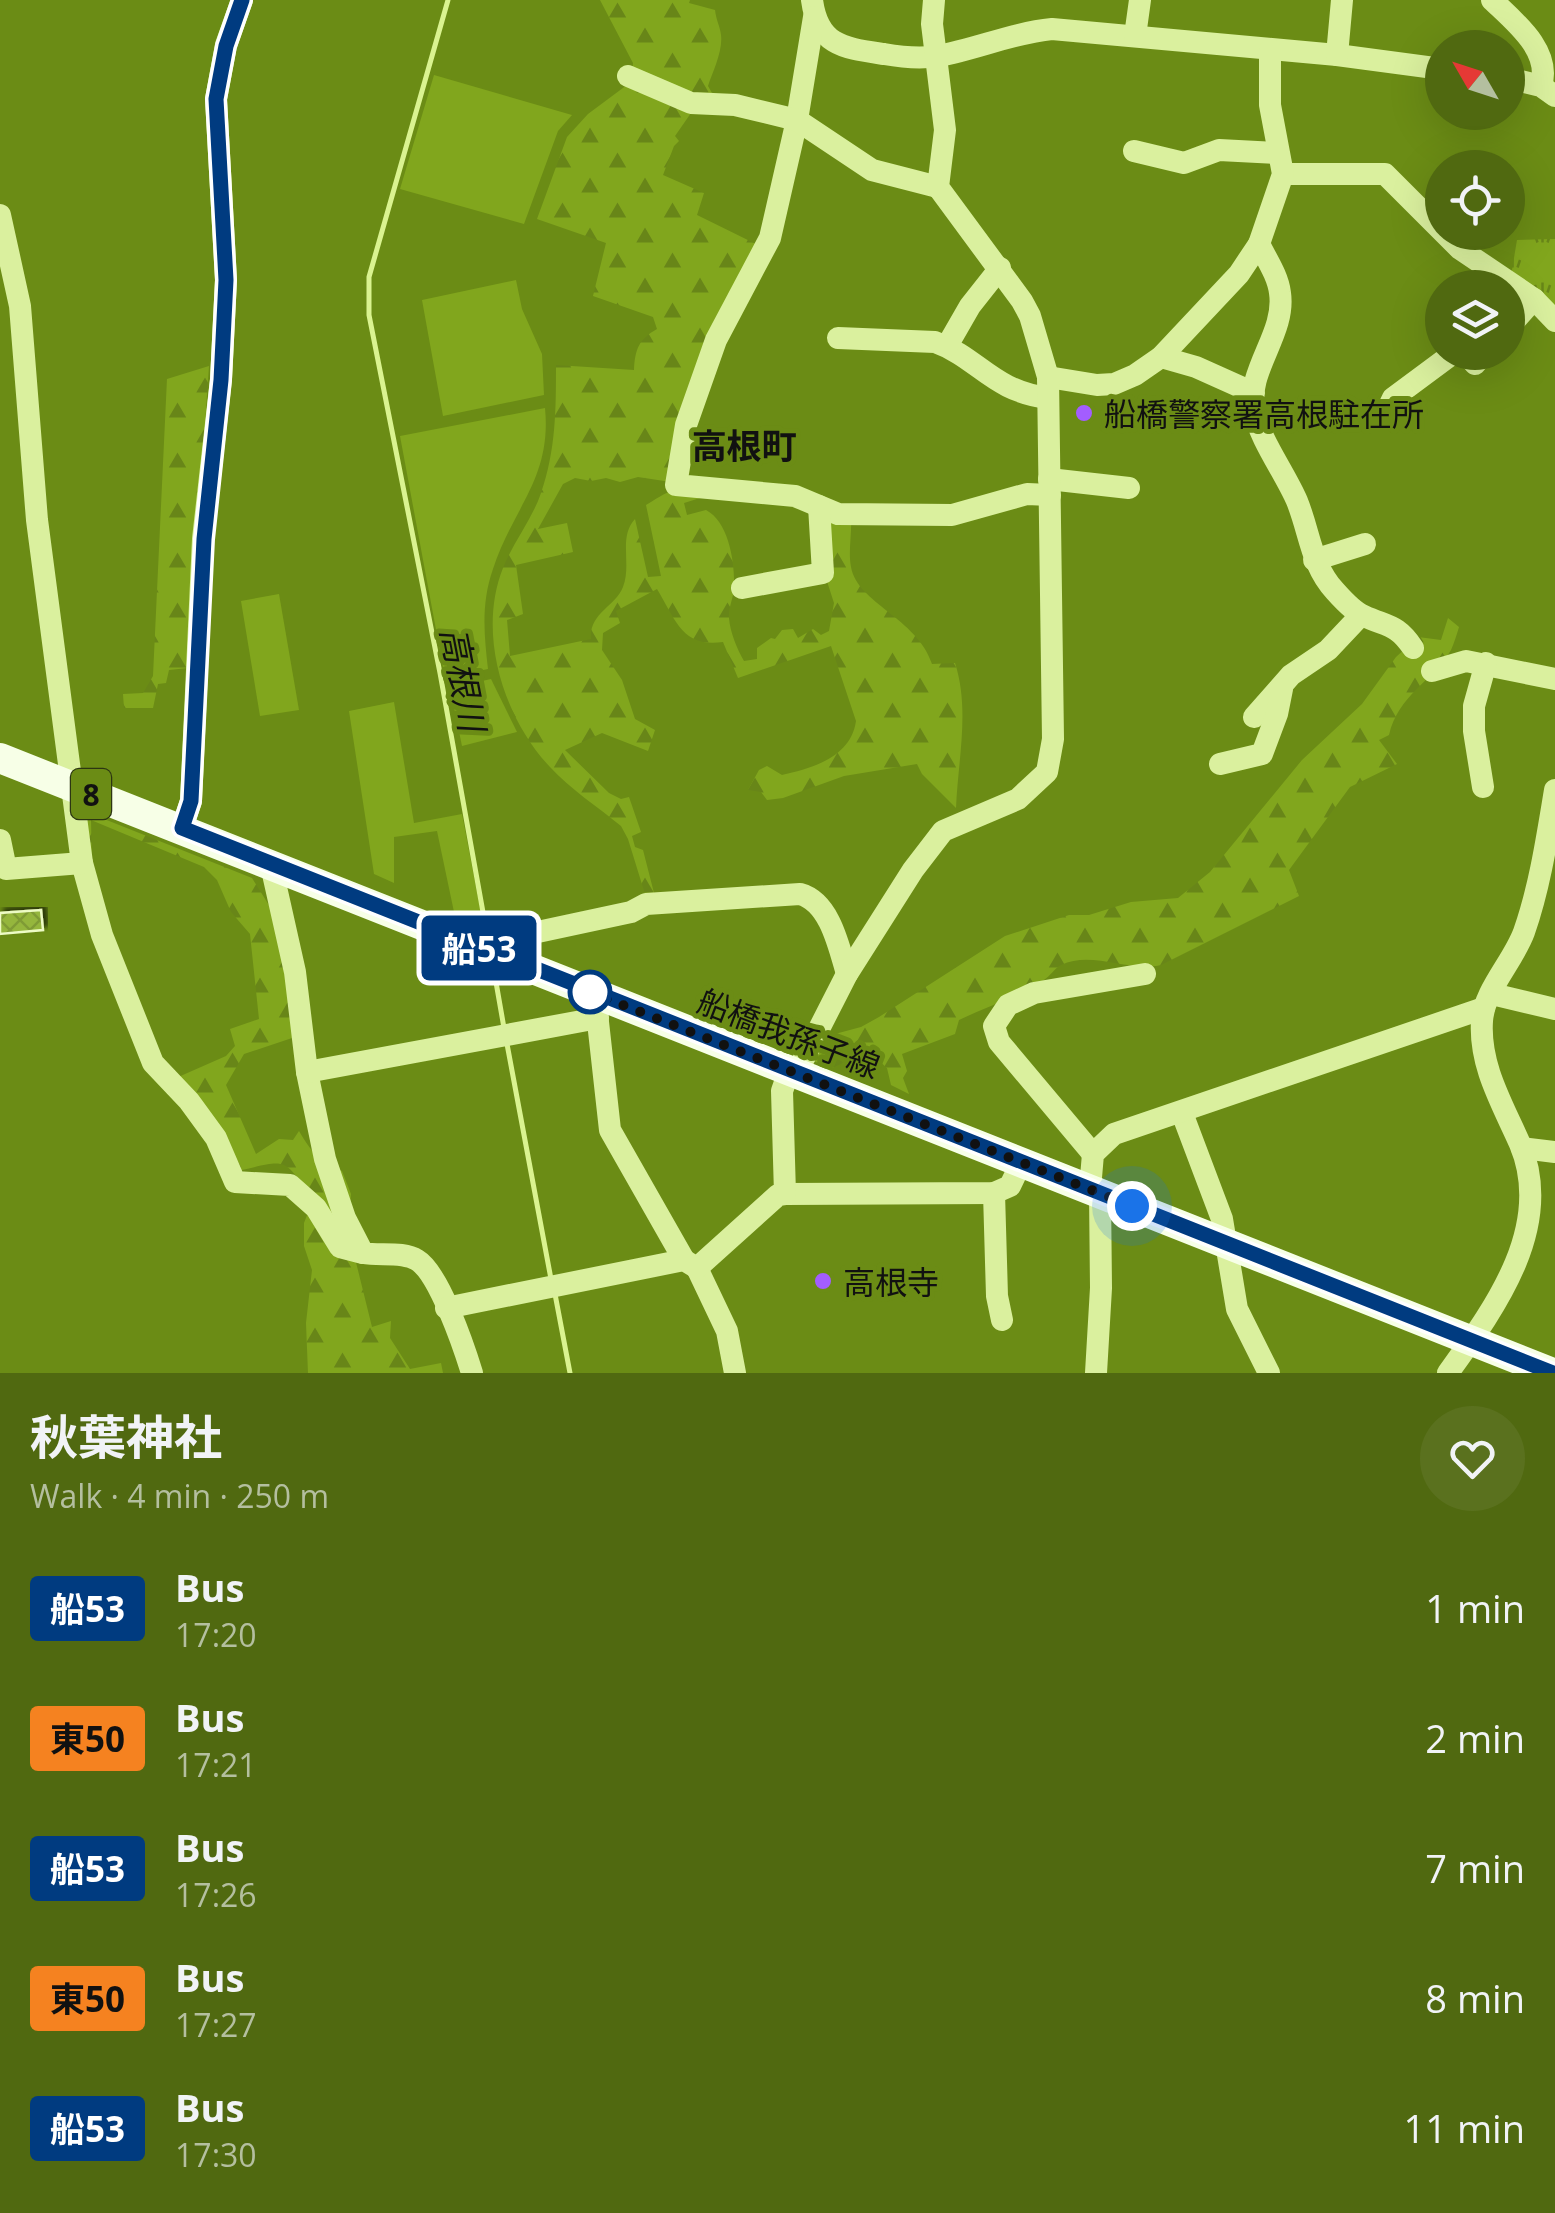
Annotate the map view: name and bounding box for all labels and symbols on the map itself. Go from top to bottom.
north arrow [1425,30,1525,130]
place label: 船橋警察署高根駐在所 [1104,392,1424,435]
marker: 船橋警察署高根駐在所 [1073,402,1095,424]
district label: 高根町 [691,422,797,469]
water label: 高根川 [431,623,498,739]
road number: 8 [71,769,111,819]
line badge: 船53 [422,916,536,980]
unlabelled marker [569,971,611,1013]
street label: 船橋我孫子線 [692,979,886,1087]
your location [1107,1181,1157,1231]
place label: 高根寺 [843,1260,939,1303]
marker: 高根寺 [812,1270,834,1292]

